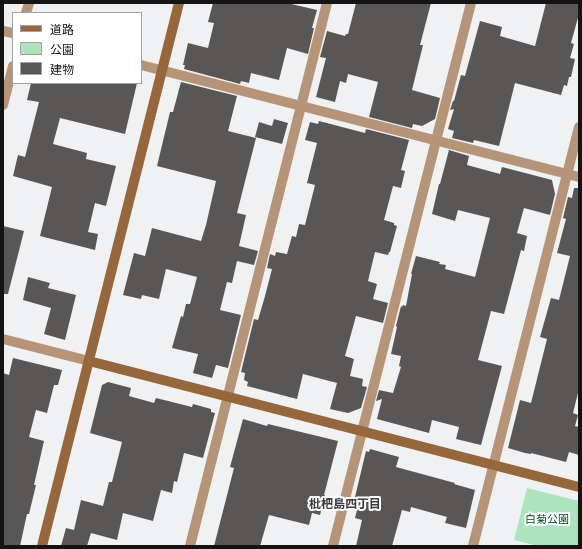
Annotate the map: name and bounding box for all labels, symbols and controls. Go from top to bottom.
legend [12,12,142,84]
text: 道路 [50,23,74,37]
text: 公園 [50,43,74,57]
text: 建物 [50,63,74,77]
district label: 枇杷島四丁目 [309,497,381,511]
park label: 白菊公園 [525,513,569,527]

